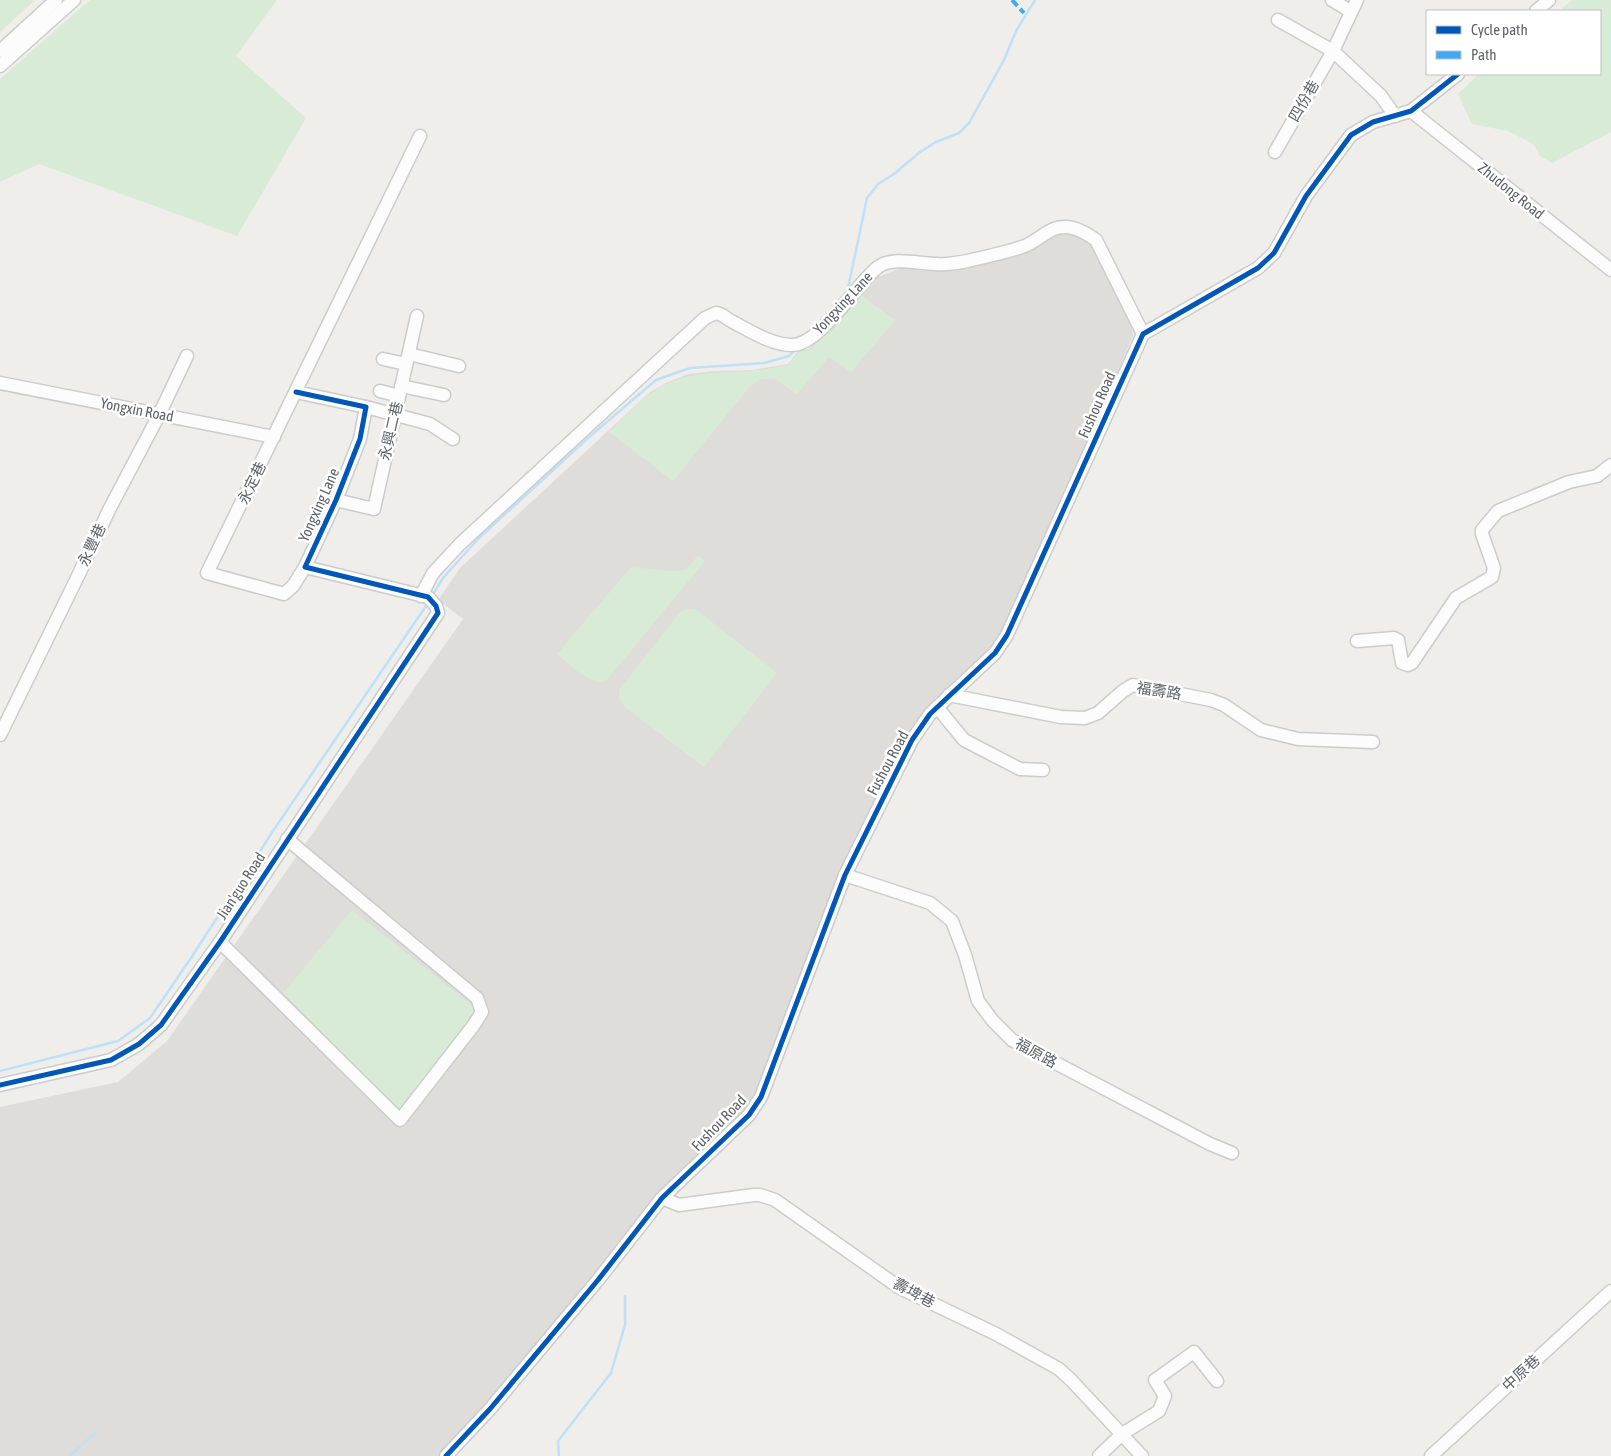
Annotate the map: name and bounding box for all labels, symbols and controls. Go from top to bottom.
legend [1426,10,1601,75]
text: Cycle path [1471,21,1528,38]
text: Path [1471,46,1497,63]
street label: 四份巷 [1285,77,1322,124]
street label: Zhudong Road [1475,159,1548,222]
street label: Yongxing Lane [810,268,876,337]
street label: Fushou Road [1074,369,1119,441]
street label: Yongxin Road [99,394,175,425]
street label: 永興二巷 [375,400,406,462]
street label: 永定巷 [234,459,269,507]
street label: Yongxing Lane [295,465,342,544]
street label: 永豐巷 [74,521,109,569]
street label: 福壽路 [1136,679,1183,702]
street label: Fushou Road [863,728,912,798]
street label: Jian'guo Road [213,849,268,922]
street label: 福原路 [1012,1034,1060,1071]
street label: Fushou Road [688,1091,749,1154]
street label: 壽埤巷 [890,1274,938,1311]
street label: 中原巷 [1498,1351,1543,1394]

